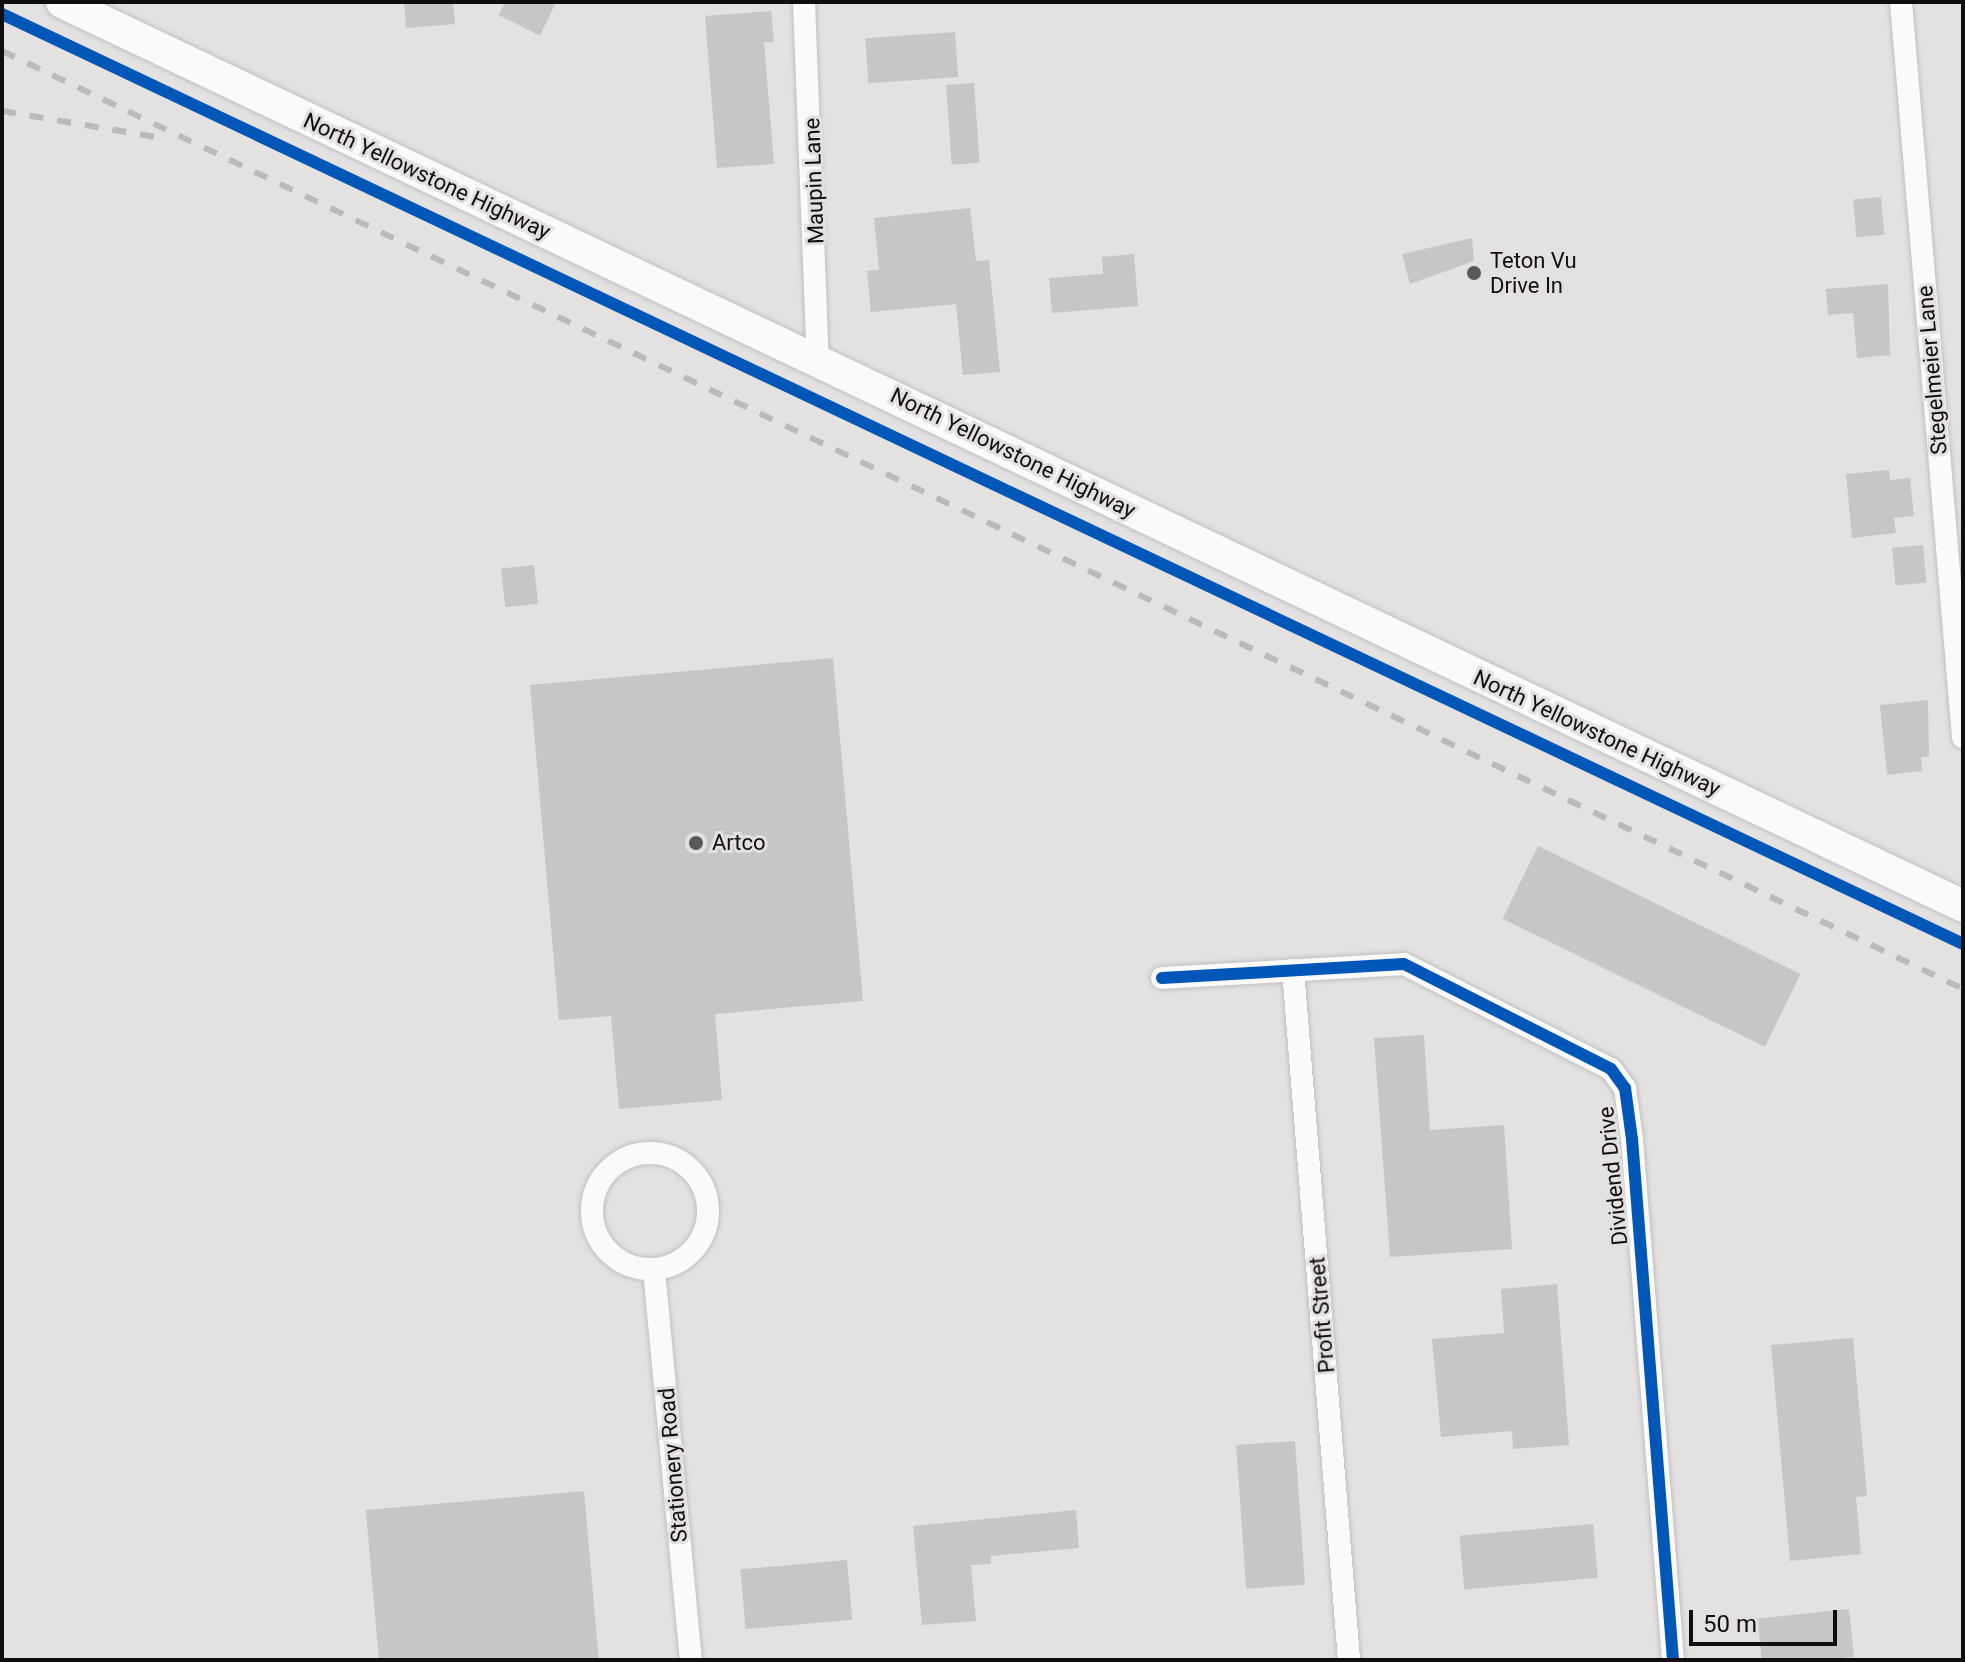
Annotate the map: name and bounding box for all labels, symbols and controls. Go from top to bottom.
street label: North Yellowstone Highway [299,107,555,245]
street label: Maupin Lane [799,117,829,245]
place label: Teton Vu Drive In [1490,247,1577,298]
marker: Teton Vu Drive In [1465,264,1483,282]
street label: Stegelmeier Lane [1911,284,1953,456]
street label: North Yellowstone Highway [886,382,1140,524]
street label: North Yellowstone Highway [1469,664,1725,802]
place label: Artco [712,830,766,856]
marker: Artco [687,834,705,852]
street label: Dividend Drive [1593,1105,1633,1247]
street label: Profit Street [1304,1256,1340,1374]
street label: Stationery Road [653,1387,693,1543]
scale bar [1693,1594,1841,1644]
text: 50 m [1703,1610,1757,1638]

